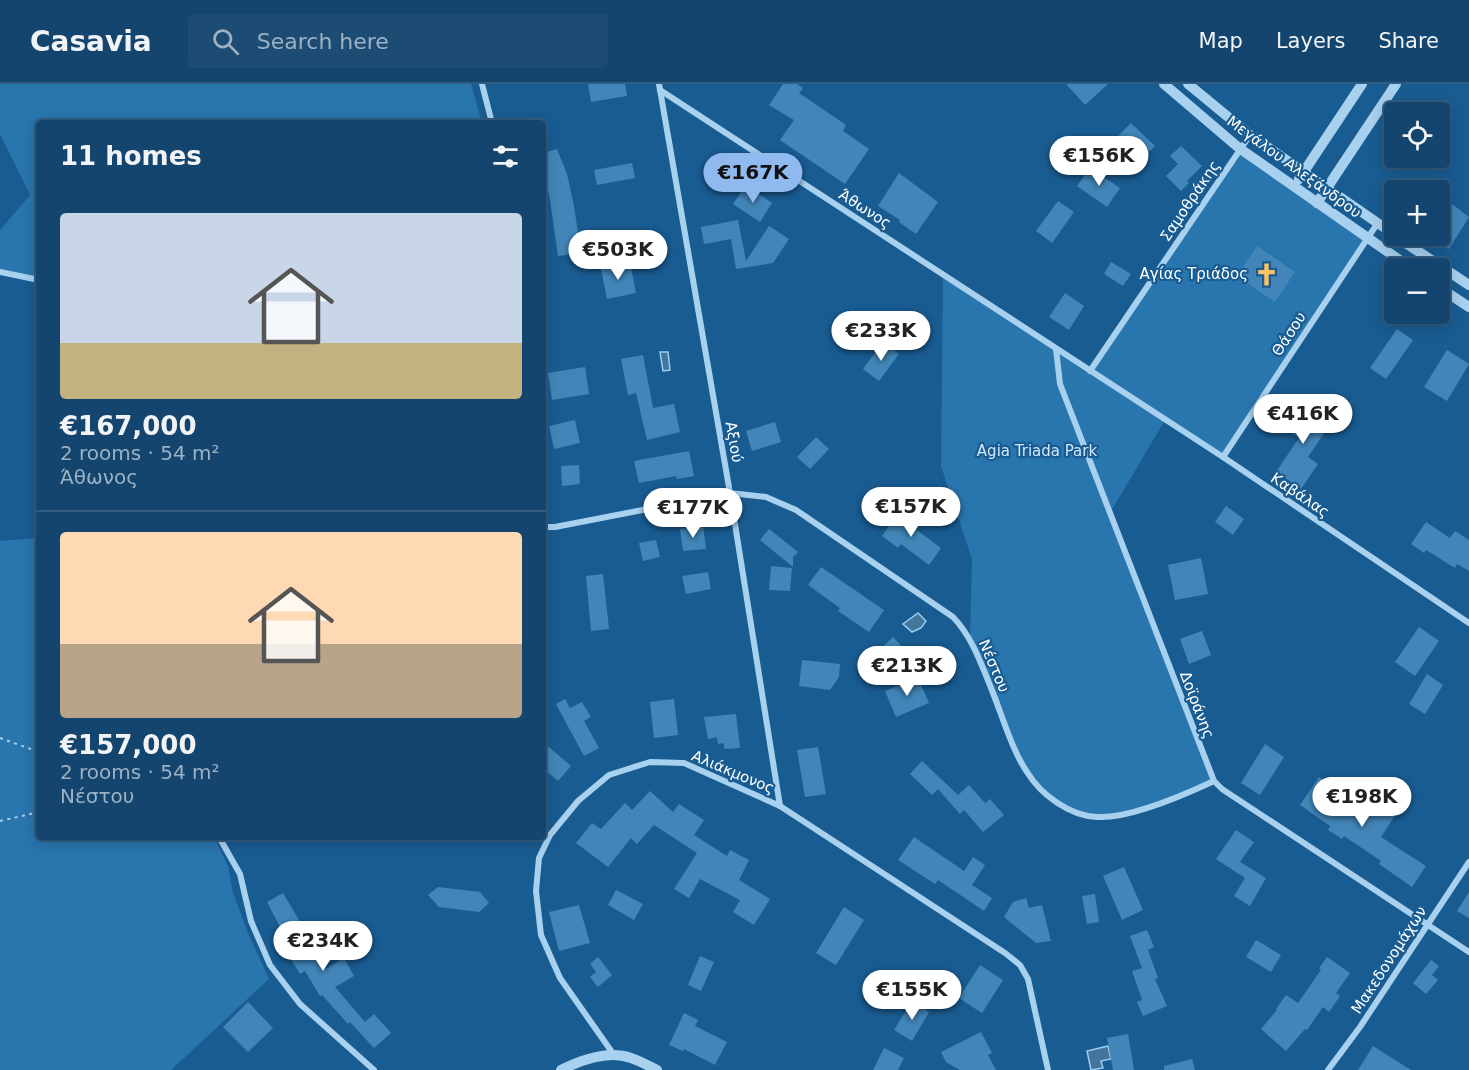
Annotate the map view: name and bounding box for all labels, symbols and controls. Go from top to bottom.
search box [188,14,608,68]
text: Casavia [30,25,152,58]
icon: search [209,25,242,58]
text: Search here [257,29,389,54]
text: Map [1199,29,1243,53]
text: Layers [1276,29,1345,53]
text: Share [1378,29,1439,53]
map controls [1384,102,1450,324]
button: locate [1384,102,1450,168]
street label: Μεγάλου Αλεξάνδρου [1223,112,1365,222]
pin: €156K [1057,136,1141,187]
icon: filters [489,140,522,173]
text: 11 homes [60,141,202,171]
text: €156K [1063,143,1135,167]
pin: €167K [711,153,795,204]
street label: Σαμοθράκης [1156,157,1224,245]
text: €167K [717,160,789,184]
button: + [1384,180,1450,246]
street label: Άθωνος [836,186,894,232]
pin: €503K [576,230,660,281]
text: €503K [582,237,654,261]
icon: home [237,252,345,360]
button: − [1384,258,1450,324]
church icon: Αγίας Τριάδος [1253,261,1279,287]
place label: Αγίας Τριάδος [1140,265,1248,283]
street label: Θάσου [1268,309,1310,359]
pin: €233K [839,311,923,362]
text: €233K [845,318,917,342]
pin: €416K [1261,394,1345,445]
text: €416K [1267,401,1339,425]
text: €167,000 [60,411,197,441]
street label: Αξιού [722,420,746,464]
text: 2 rooms · 54 m² [60,441,220,465]
park label: Agia Triada Park [977,442,1097,460]
text: Άθωνος [60,465,138,489]
street label: Καβάλας [1267,469,1333,521]
pin: €157K [869,487,953,538]
pin: €177K [651,488,735,539]
text: €157K [875,494,947,518]
text: €177K [657,495,729,519]
icon: home [237,571,345,679]
street label: Νέστου [975,637,1013,695]
pin: €213K [865,646,949,697]
text: €213K [871,653,943,677]
street label: Δοϊράνης [1176,669,1218,741]
text: €157,000 [60,730,197,760]
street label: Αλιάκμονος [689,747,777,797]
text: 2 rooms · 54 m² [60,760,220,784]
pin: €198K [1320,777,1404,828]
text: Νέστου [60,784,134,808]
text: €198K [1326,784,1398,808]
street label: Μακεδονομάχων [1347,903,1431,1017]
pin: €234K [281,921,365,972]
text: €234K [287,928,359,952]
pin: €155K [870,970,954,1021]
text: €155K [876,977,948,1001]

